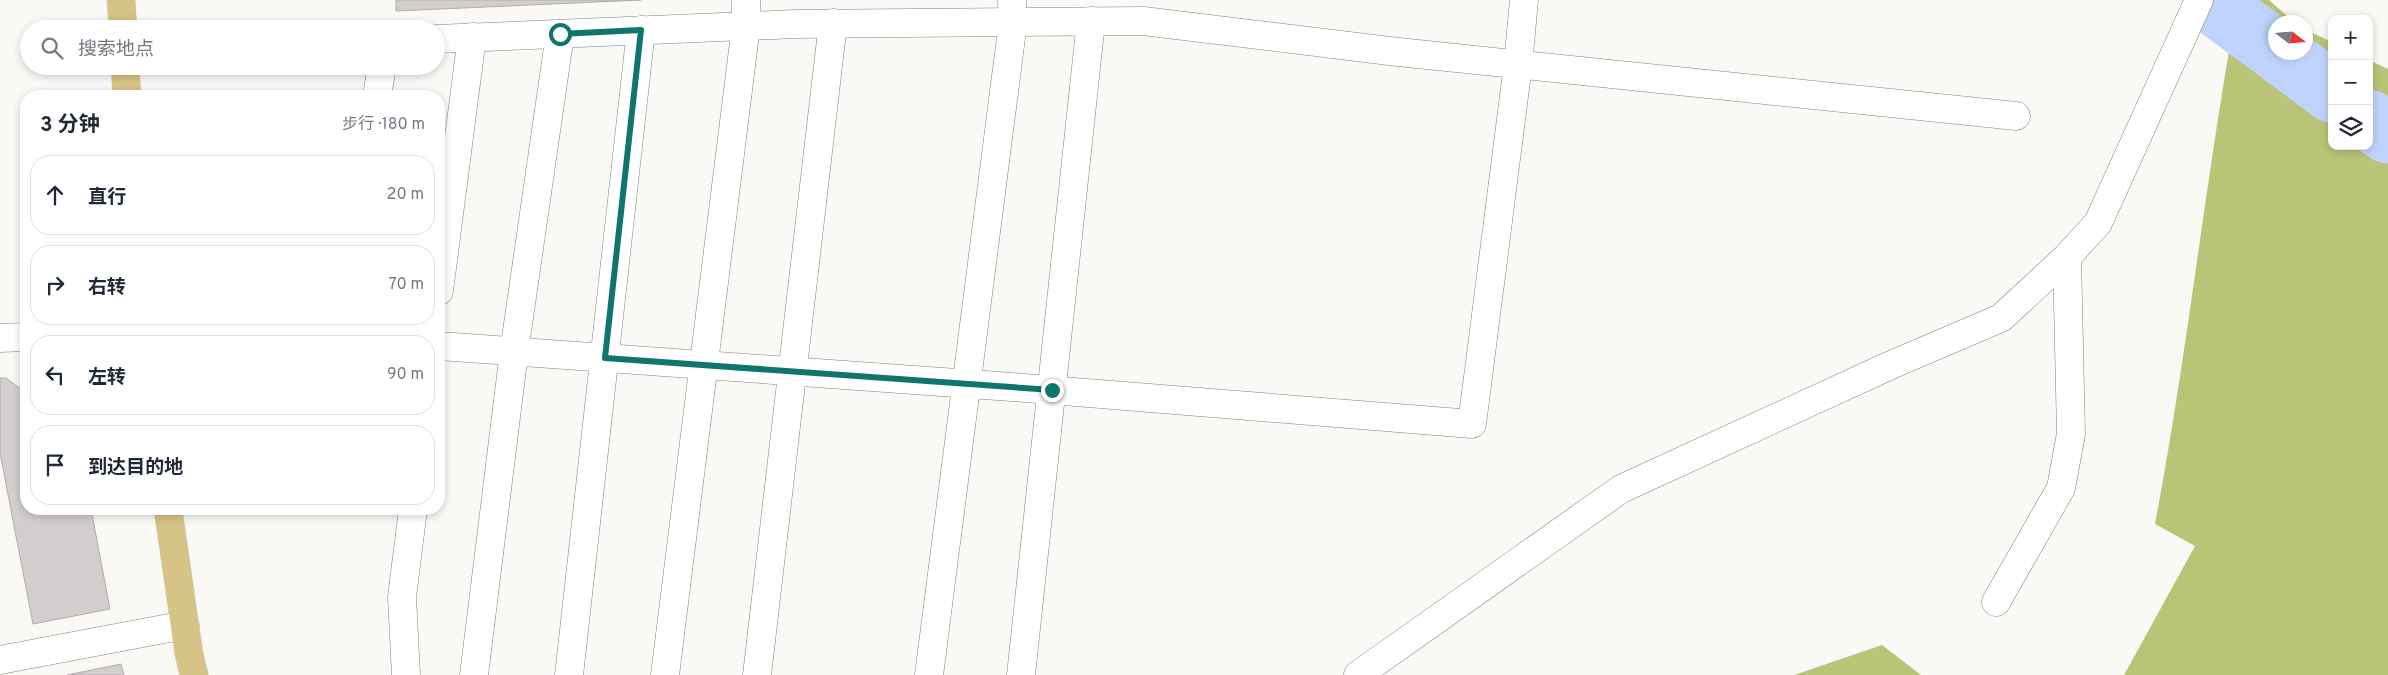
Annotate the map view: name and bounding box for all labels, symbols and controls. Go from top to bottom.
north arrow [2268,15,2313,60]
map controls [2328,15,2373,150]
button: + [2328,15,2373,60]
search box [20,20,445,75]
route start [549,23,572,46]
icon: search [38,34,66,62]
text: 搜索地点 [78,38,154,62]
button: − [2328,60,2373,105]
button: layers [2328,105,2373,150]
text: 3 分钟 [40,112,100,139]
text: 步行 · 180 m [342,115,425,135]
icon: ahead [41,181,69,209]
text: 20 m [387,185,424,205]
text: 直行 [88,186,126,210]
icon: right [41,271,69,299]
text: 70 m [389,275,424,295]
text: 右转 [88,276,126,300]
icon: left [41,361,69,389]
text: 90 m [387,365,424,385]
text: 左转 [88,366,126,390]
route end [1041,379,1064,402]
icon: arrive [41,451,69,479]
text: 到达目的地 [88,456,183,480]

